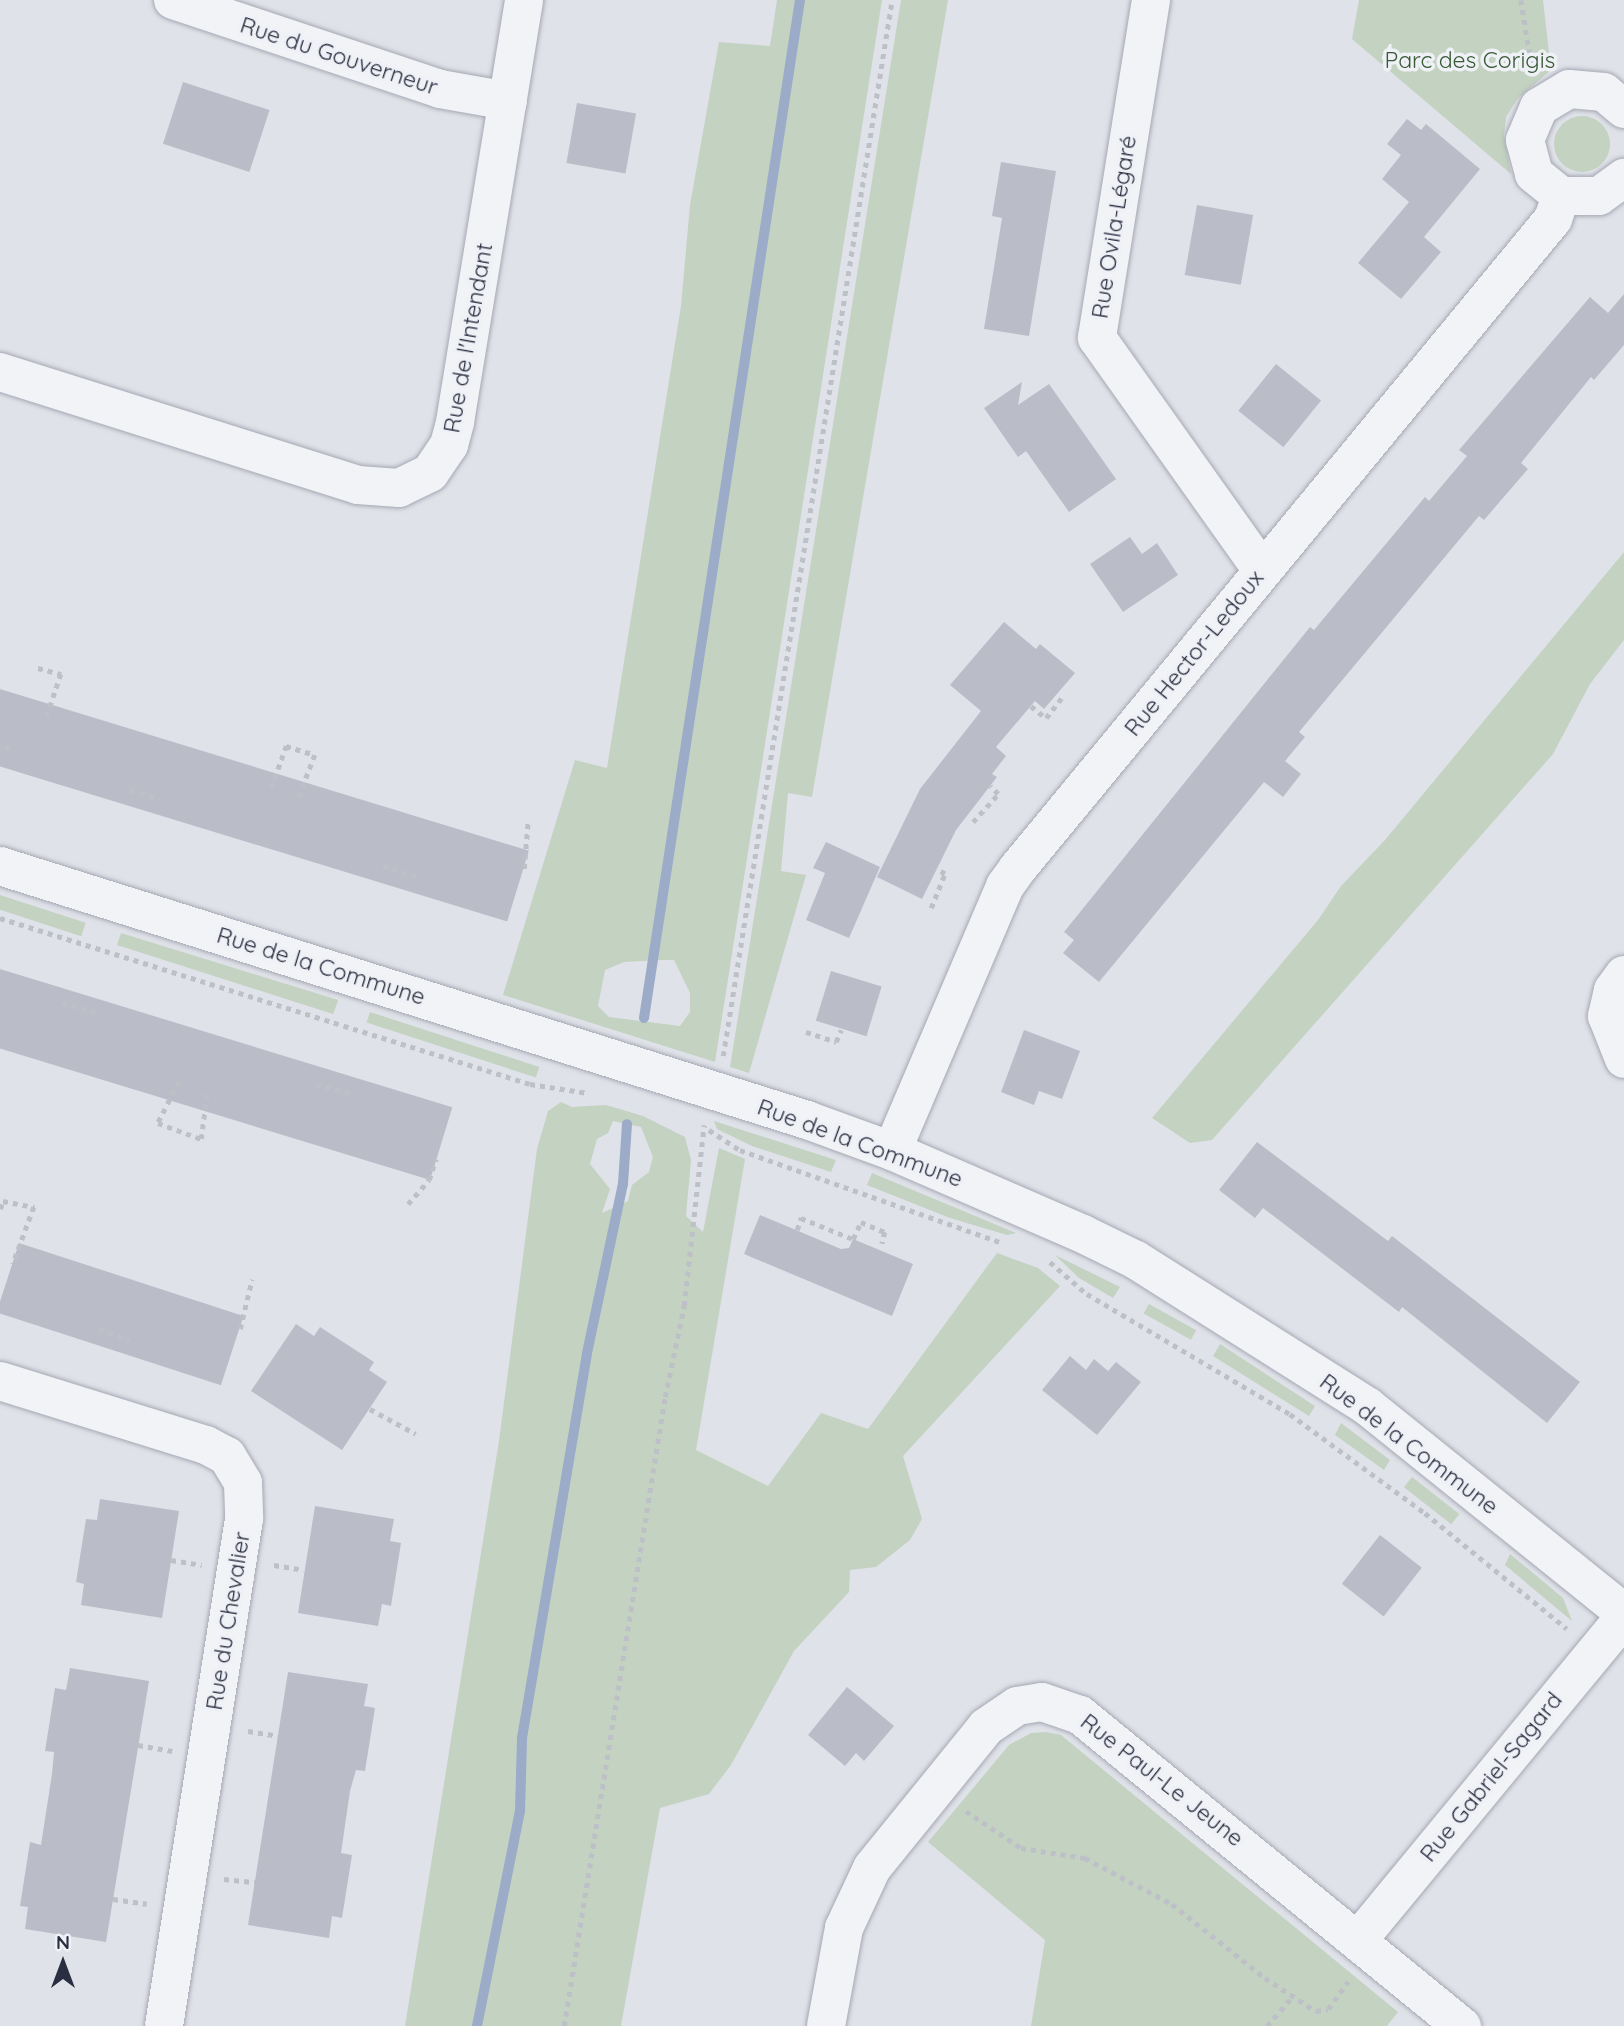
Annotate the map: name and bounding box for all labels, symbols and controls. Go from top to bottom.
street label: Rue du Gouverneur [237,11,441,101]
park label: Parc des Corigis [1385,46,1555,74]
street label: Rue Ovila-Légaré [1086,133,1142,321]
street label: Rue de l'Intendant [438,241,498,435]
street label: Rue Hector-Ledoux [1119,564,1269,742]
street label: Rue de la Commune [213,921,429,1011]
street label: Rue de la Commune [754,1093,966,1193]
street label: Rue de la Commune [1314,1368,1504,1520]
street label: Rue du Chevalier [200,1530,256,1712]
street label: Rue Gabriel-Sagard [1414,1687,1568,1867]
street label: Rue Paul-Le Jeune [1075,1708,1249,1852]
north arrow [28,1928,98,1998]
text: N [56,1930,70,1954]

